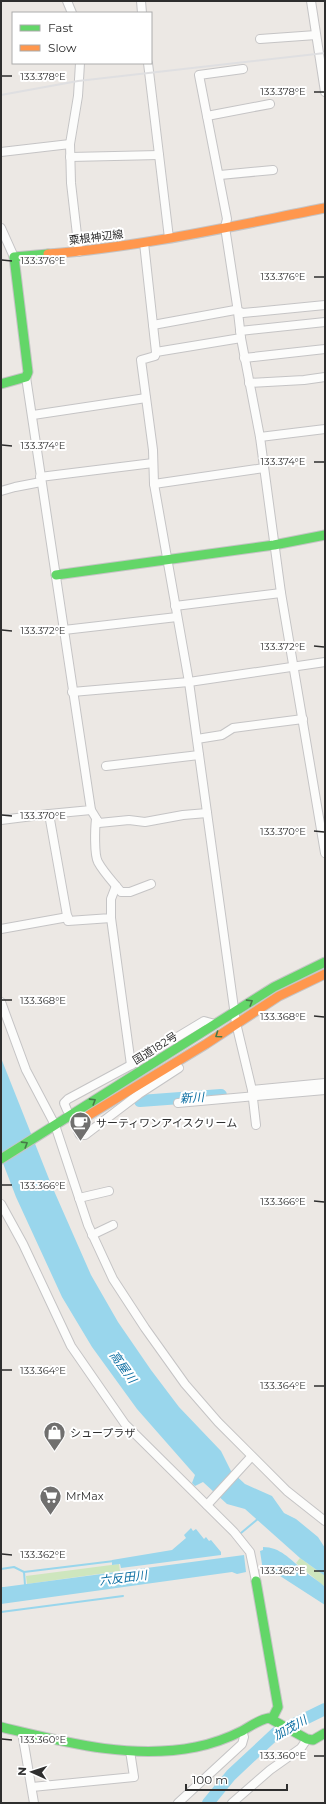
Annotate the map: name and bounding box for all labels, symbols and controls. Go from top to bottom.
legend [12,12,152,64]
text: Fast [48,20,73,35]
text: Slow [48,40,77,55]
text: 133.378°E [20,70,66,83]
text: 133.378°E [260,85,306,98]
street label: 粟根神辺線 [68,227,124,247]
text: 133.376°E [20,254,66,267]
text: 133.376°E [260,270,306,283]
text: 133.374°E [20,439,66,452]
text: 133.374°E [260,455,306,468]
text: 133.372°E [20,624,66,637]
text: 133.372°E [260,640,306,653]
text: 133.370°E [20,809,66,822]
text: 133.370°E [260,825,306,838]
text: 133.368°E [20,994,66,1007]
one-way arrow [246,999,253,1006]
text: 133.368°E [260,1010,306,1023]
street label: 国道182号 [130,1029,180,1067]
one-way arrow [216,1030,223,1037]
water label: 新川 [179,1089,206,1106]
one-way arrow [89,1098,96,1106]
cafe icon: サーティワンアイスクリーム [68,1110,94,1143]
place label: サーティワンアイスクリーム [96,1116,237,1130]
one-way arrow [21,1141,28,1149]
text: 133.366°E [20,1179,66,1192]
text: 133.366°E [260,1195,306,1208]
water label: 高屋川 [107,1348,141,1387]
text: 133.364°E [20,1364,66,1377]
text: 133.364°E [260,1379,306,1392]
shop icon: シュープラザ [42,1420,68,1453]
place label: シュープラザ [70,1426,135,1440]
supermarket icon: MrMax [38,1483,64,1516]
place label: MrMax [66,1489,104,1503]
text: 133.362°E [20,1548,66,1561]
text: 133.362°E [260,1564,306,1577]
water label: 六反田川 [98,1567,150,1588]
water label: 加茂川 [270,1711,311,1743]
text: 133.360°E [20,1733,66,1746]
text: 133.360°E [260,1749,306,1762]
north arrow [12,1752,52,1792]
scale bar [186,1766,287,1792]
text: N [15,1767,29,1776]
text: 100 m [192,1772,228,1787]

